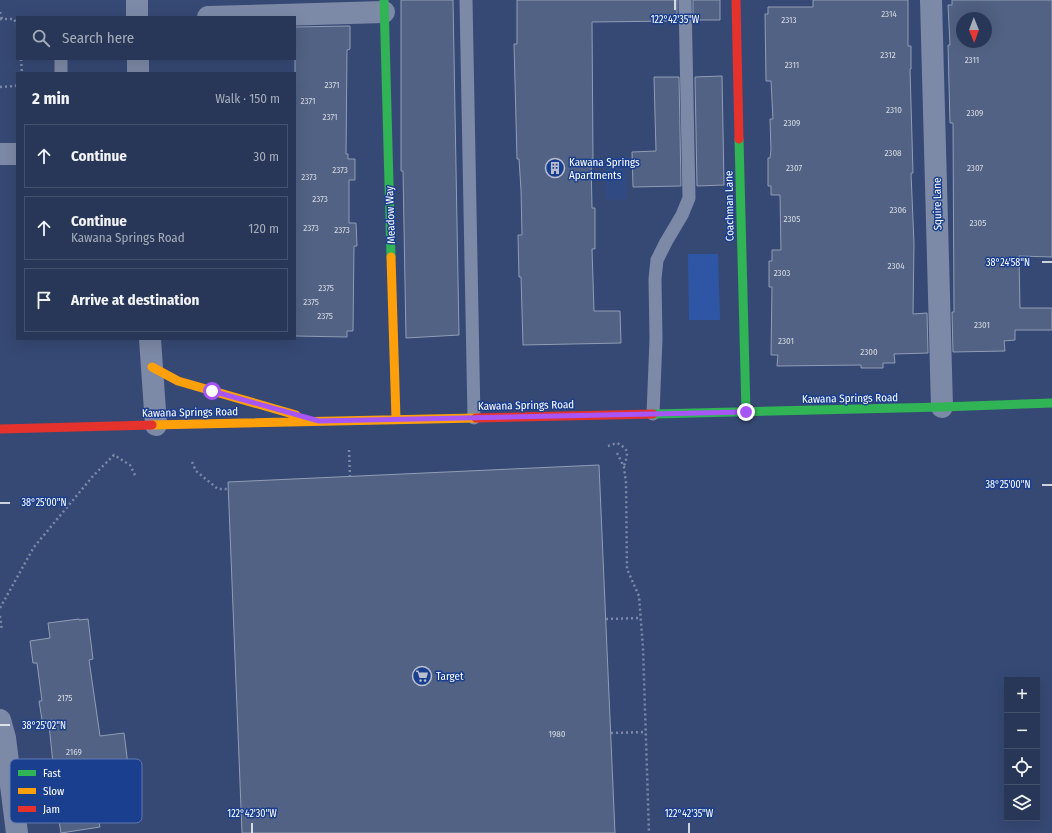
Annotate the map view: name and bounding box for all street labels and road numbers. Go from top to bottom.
street label: Coachman Lane [722,171,737,241]
street label: Squire Lane [931,177,944,231]
street label: Meadow Way [383,186,398,244]
street label: Kawana Springs Road [802,391,898,406]
street label: Kawana Springs Road [478,398,574,413]
street label: Kawana Springs Road [142,405,238,420]

